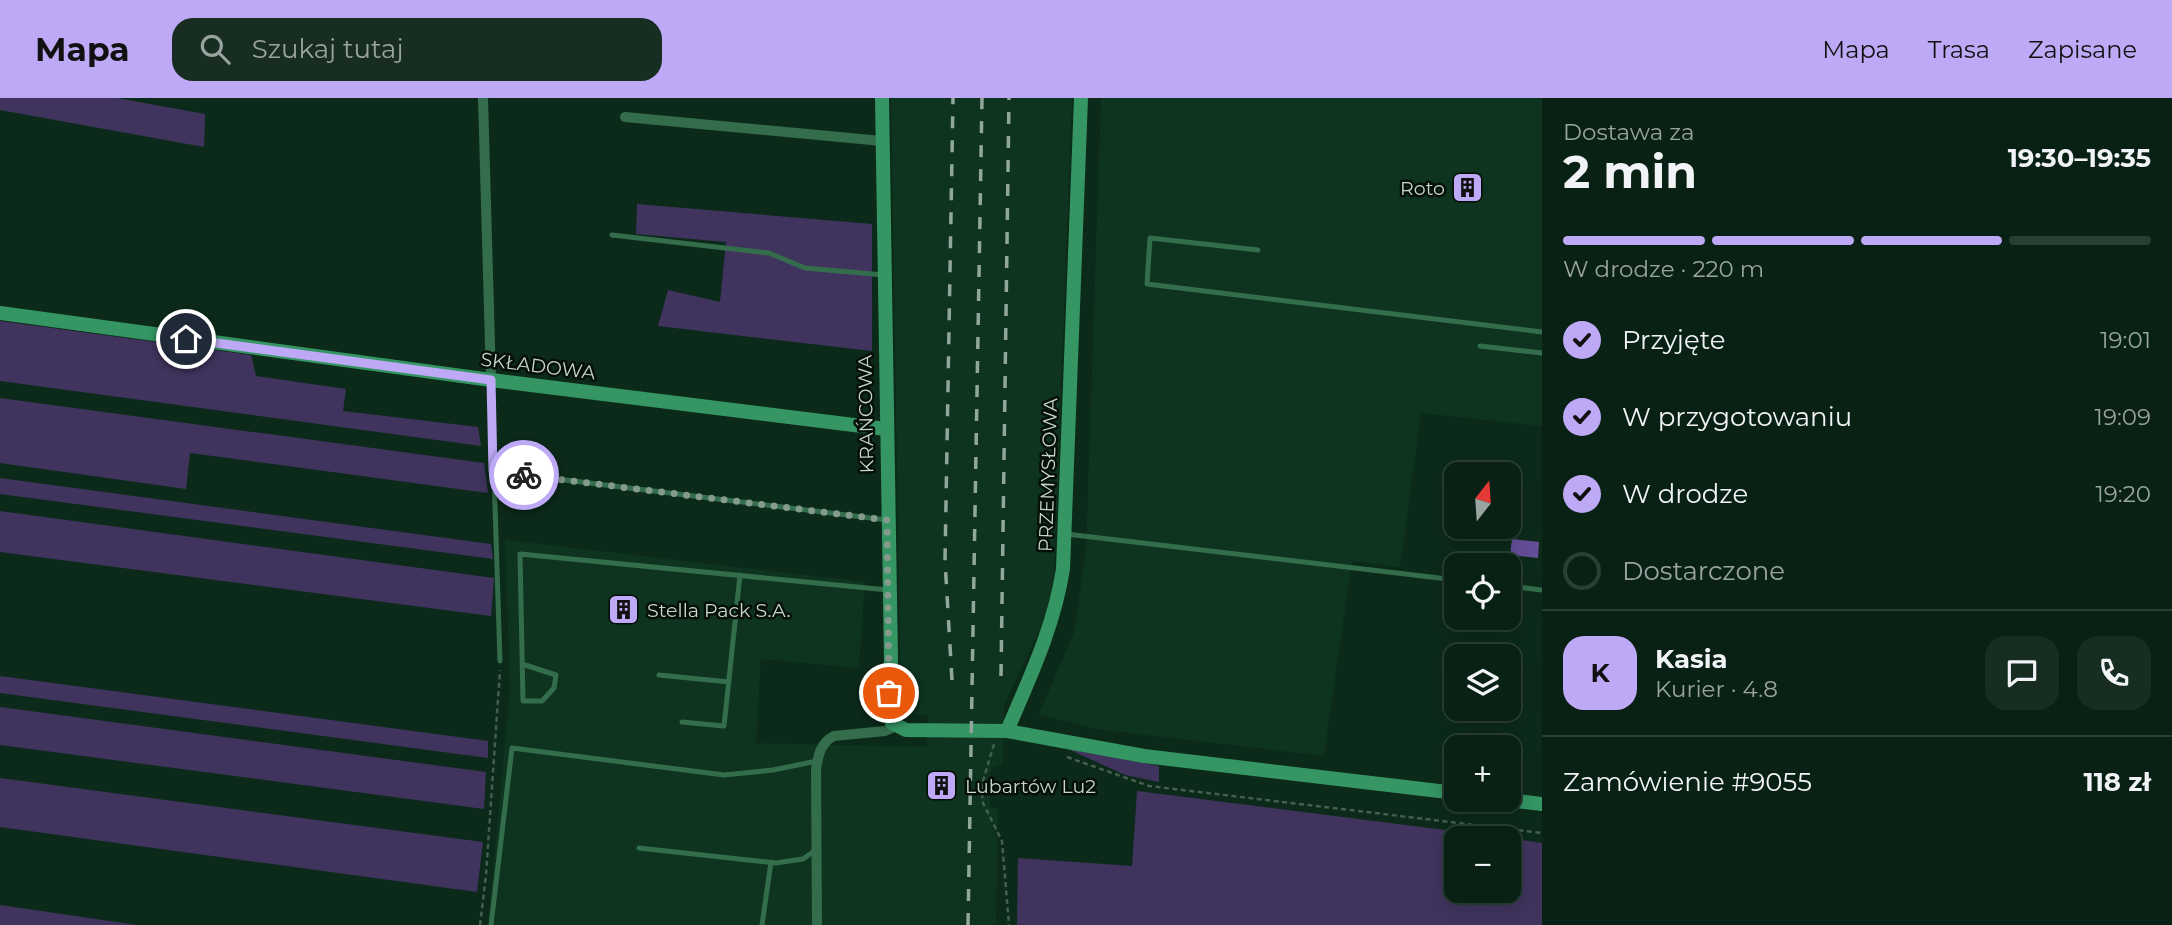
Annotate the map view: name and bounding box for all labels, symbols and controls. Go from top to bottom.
search box [172,18,662,81]
text: Mapa [35,29,130,69]
icon: search [196,30,234,68]
text: Szukaj tutaj [252,33,404,65]
text: Mapa [1822,35,1890,64]
text: Trasa [1928,35,1990,64]
text: Zapisane [2028,35,2137,64]
text: Dostawa za [1563,118,1695,146]
text: 19:30–19:35 [2008,142,2151,174]
text: 2 min [1563,143,1697,200]
building icon: Roto [1451,171,1485,205]
place label: Roto [1400,177,1445,200]
text: W drodze · 220 m [1563,255,1764,283]
pin [156,309,216,369]
icon: home [167,320,205,358]
icon: check [1563,321,1601,359]
text: Przyjęte [1622,324,1725,356]
text: 19:01 [2100,326,2151,354]
street label: SKŁADOWA [479,348,597,384]
street label: KRAŃCOWA [853,354,879,474]
street label: PRZEMYSŁOWA [1034,397,1062,552]
icon: check [1563,398,1601,436]
text: W przygotowaniu [1622,401,1852,433]
text: 19:09 [2095,403,2151,431]
courier [489,440,559,510]
icon: bike [505,456,543,494]
north arrow [1444,462,1521,539]
map controls [1444,462,1521,903]
icon: check [1563,475,1601,513]
text: W drodze [1622,478,1748,510]
text: 19:20 [2096,480,2151,508]
button: locate [1444,553,1521,630]
text: Dostarczone [1622,555,1785,587]
building icon: Stella Pack S.A. [607,593,641,627]
place label: Stella Pack S.A. [647,599,790,622]
button: chat [1985,636,2059,710]
button: phone [2077,636,2151,710]
text: Kasia [1655,643,1728,675]
button: layers [1444,644,1521,721]
text: K [1590,657,1610,689]
pin [859,663,919,723]
icon: bag [870,674,908,712]
text: Kurier · 4.8 [1655,675,1778,703]
button: + [1444,735,1521,812]
text: Zamówienie #9055 [1563,766,1812,798]
text: 118 zł [2083,766,2151,798]
building icon: Lubartów Lu2 [925,769,959,803]
place label: Lubartów Lu2 [965,775,1096,798]
button: − [1444,826,1521,903]

